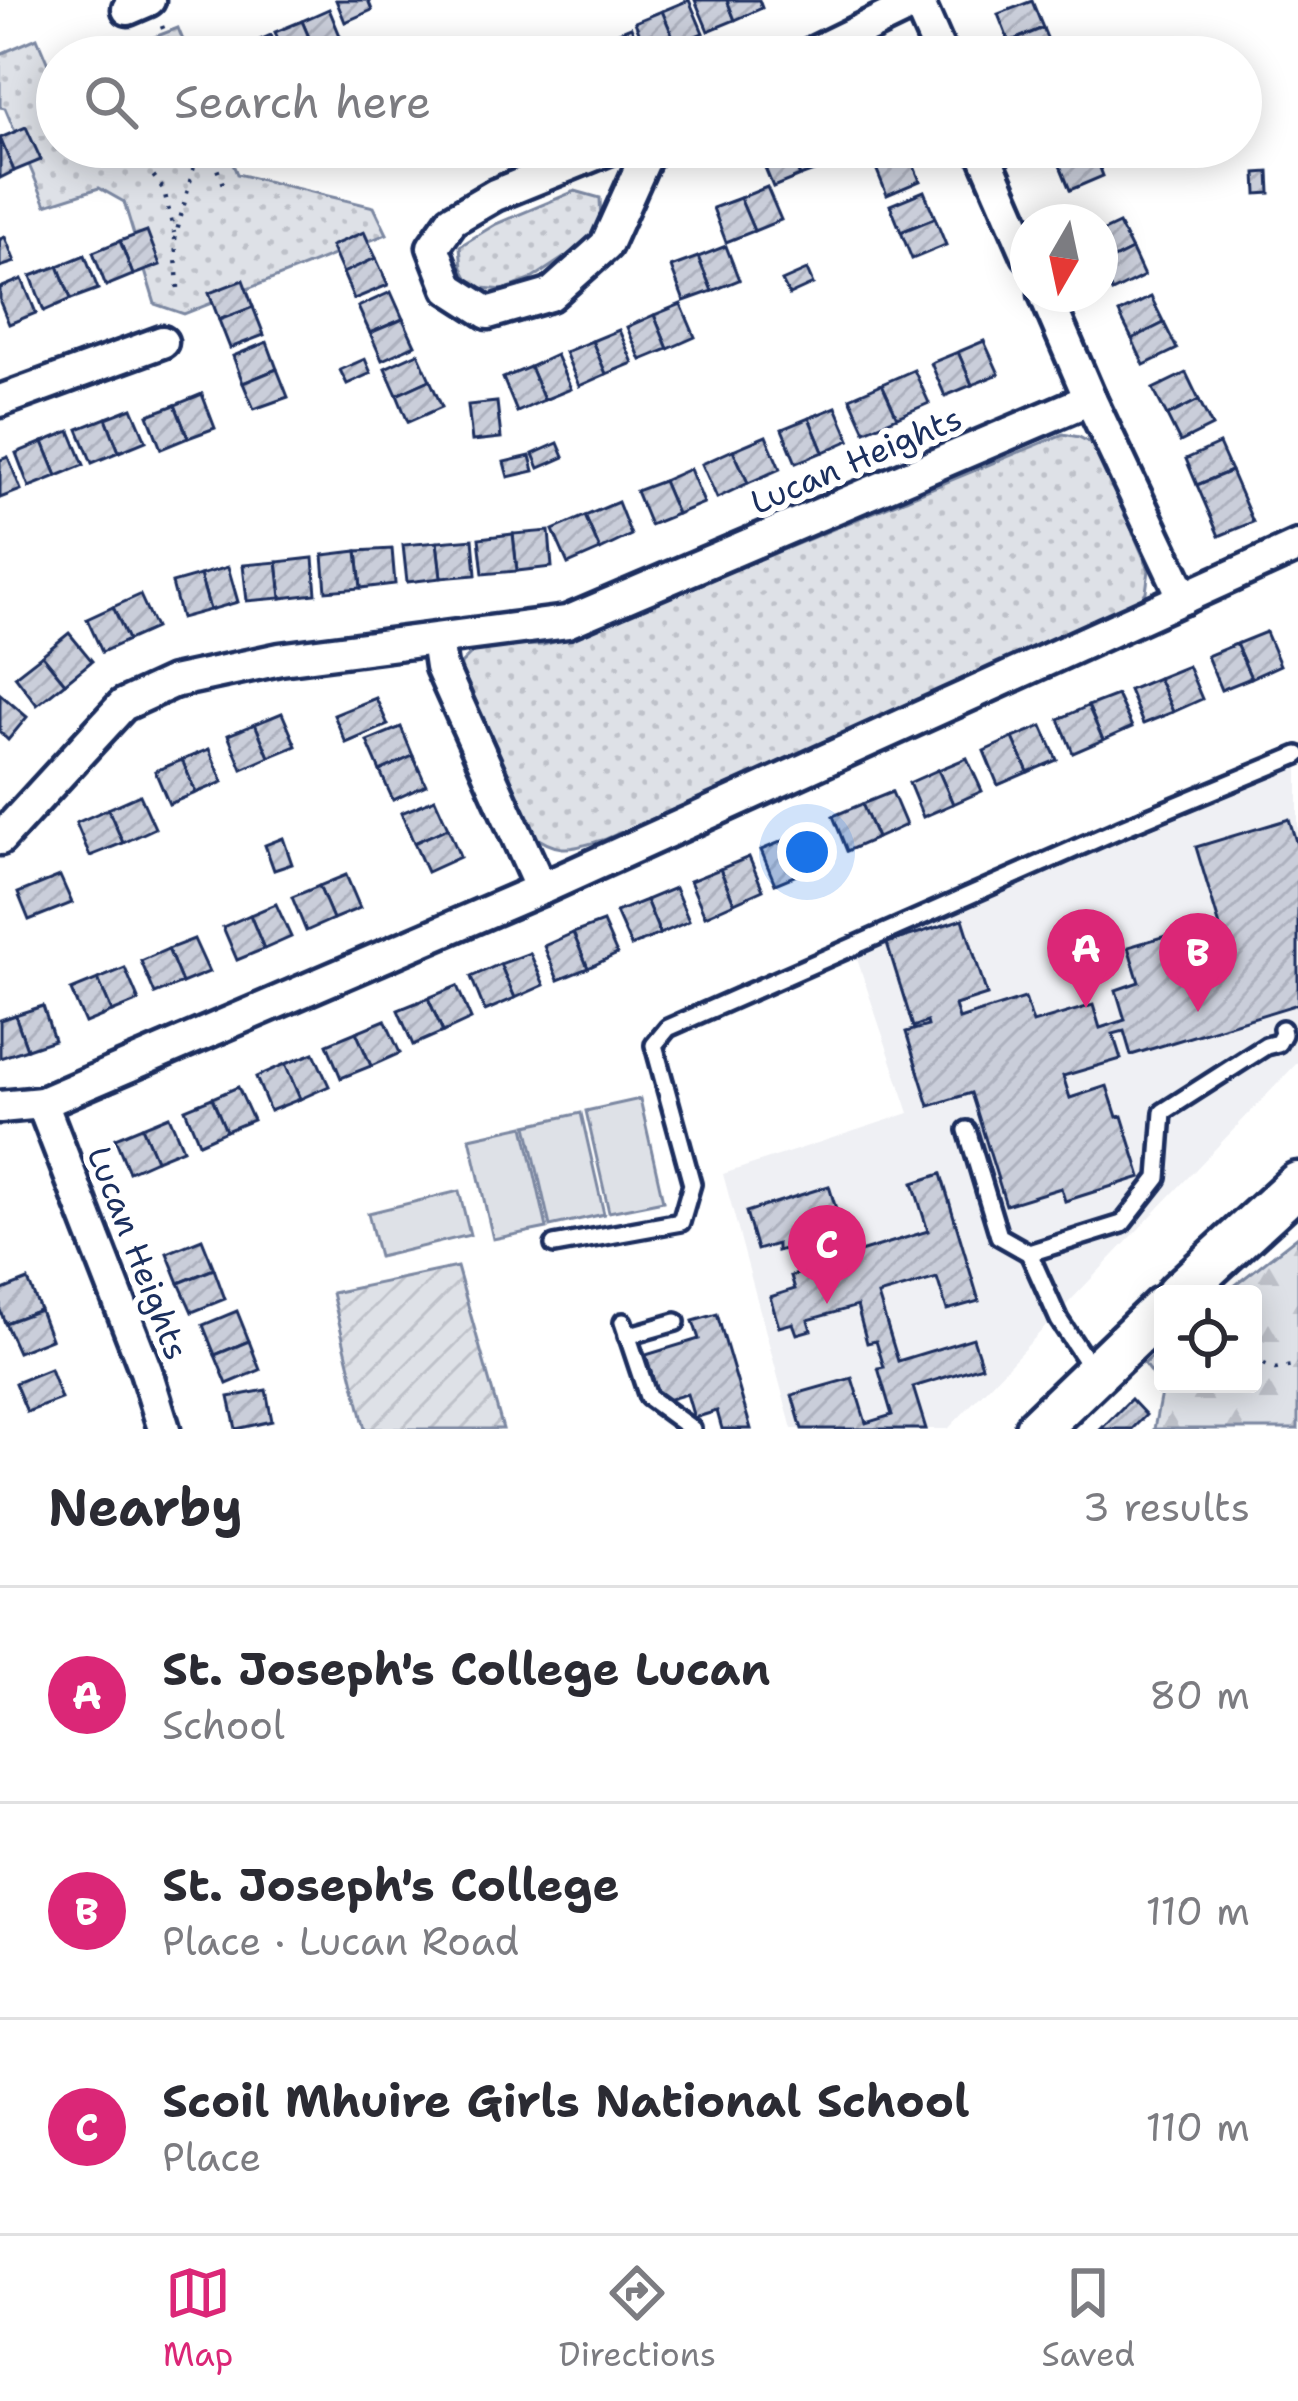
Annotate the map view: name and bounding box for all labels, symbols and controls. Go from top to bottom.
search box [36,36,1262,168]
icon: search [78,69,144,135]
text: Search here [174,72,431,132]
north arrow [1010,204,1118,312]
street label: Lucan Heights [743,395,969,525]
your location [777,822,837,882]
pin: A [1047,909,1125,1008]
pin: B [1159,913,1237,1012]
street label: Lucan Heights [77,1140,199,1366]
pin: C [788,1205,866,1304]
map controls [1154,1285,1262,1393]
button: locate [1154,1285,1262,1393]
text: Nearby [48,1473,243,1541]
text: 3 results [1083,1481,1250,1533]
text: St. Joseph's College Lucan [162,1639,770,1699]
text: A [72,1669,102,1721]
text: 80 m [1149,1669,1250,1721]
text: School [162,1699,285,1751]
text: St. Joseph's College [162,1855,620,1915]
text: B [75,1885,99,1937]
text: 110 m [1146,1885,1250,1937]
text: Place · Lucan Road [162,1915,519,1967]
text: Scoil Mhuire Girls National School [162,2071,970,2131]
text: C [75,2101,99,2153]
text: 110 m [1146,2101,1250,2153]
text: Place [162,2131,261,2183]
tab: Map [163,2260,233,2377]
tab: Directions [559,2260,716,2377]
tab: Saved [1042,2260,1135,2377]

